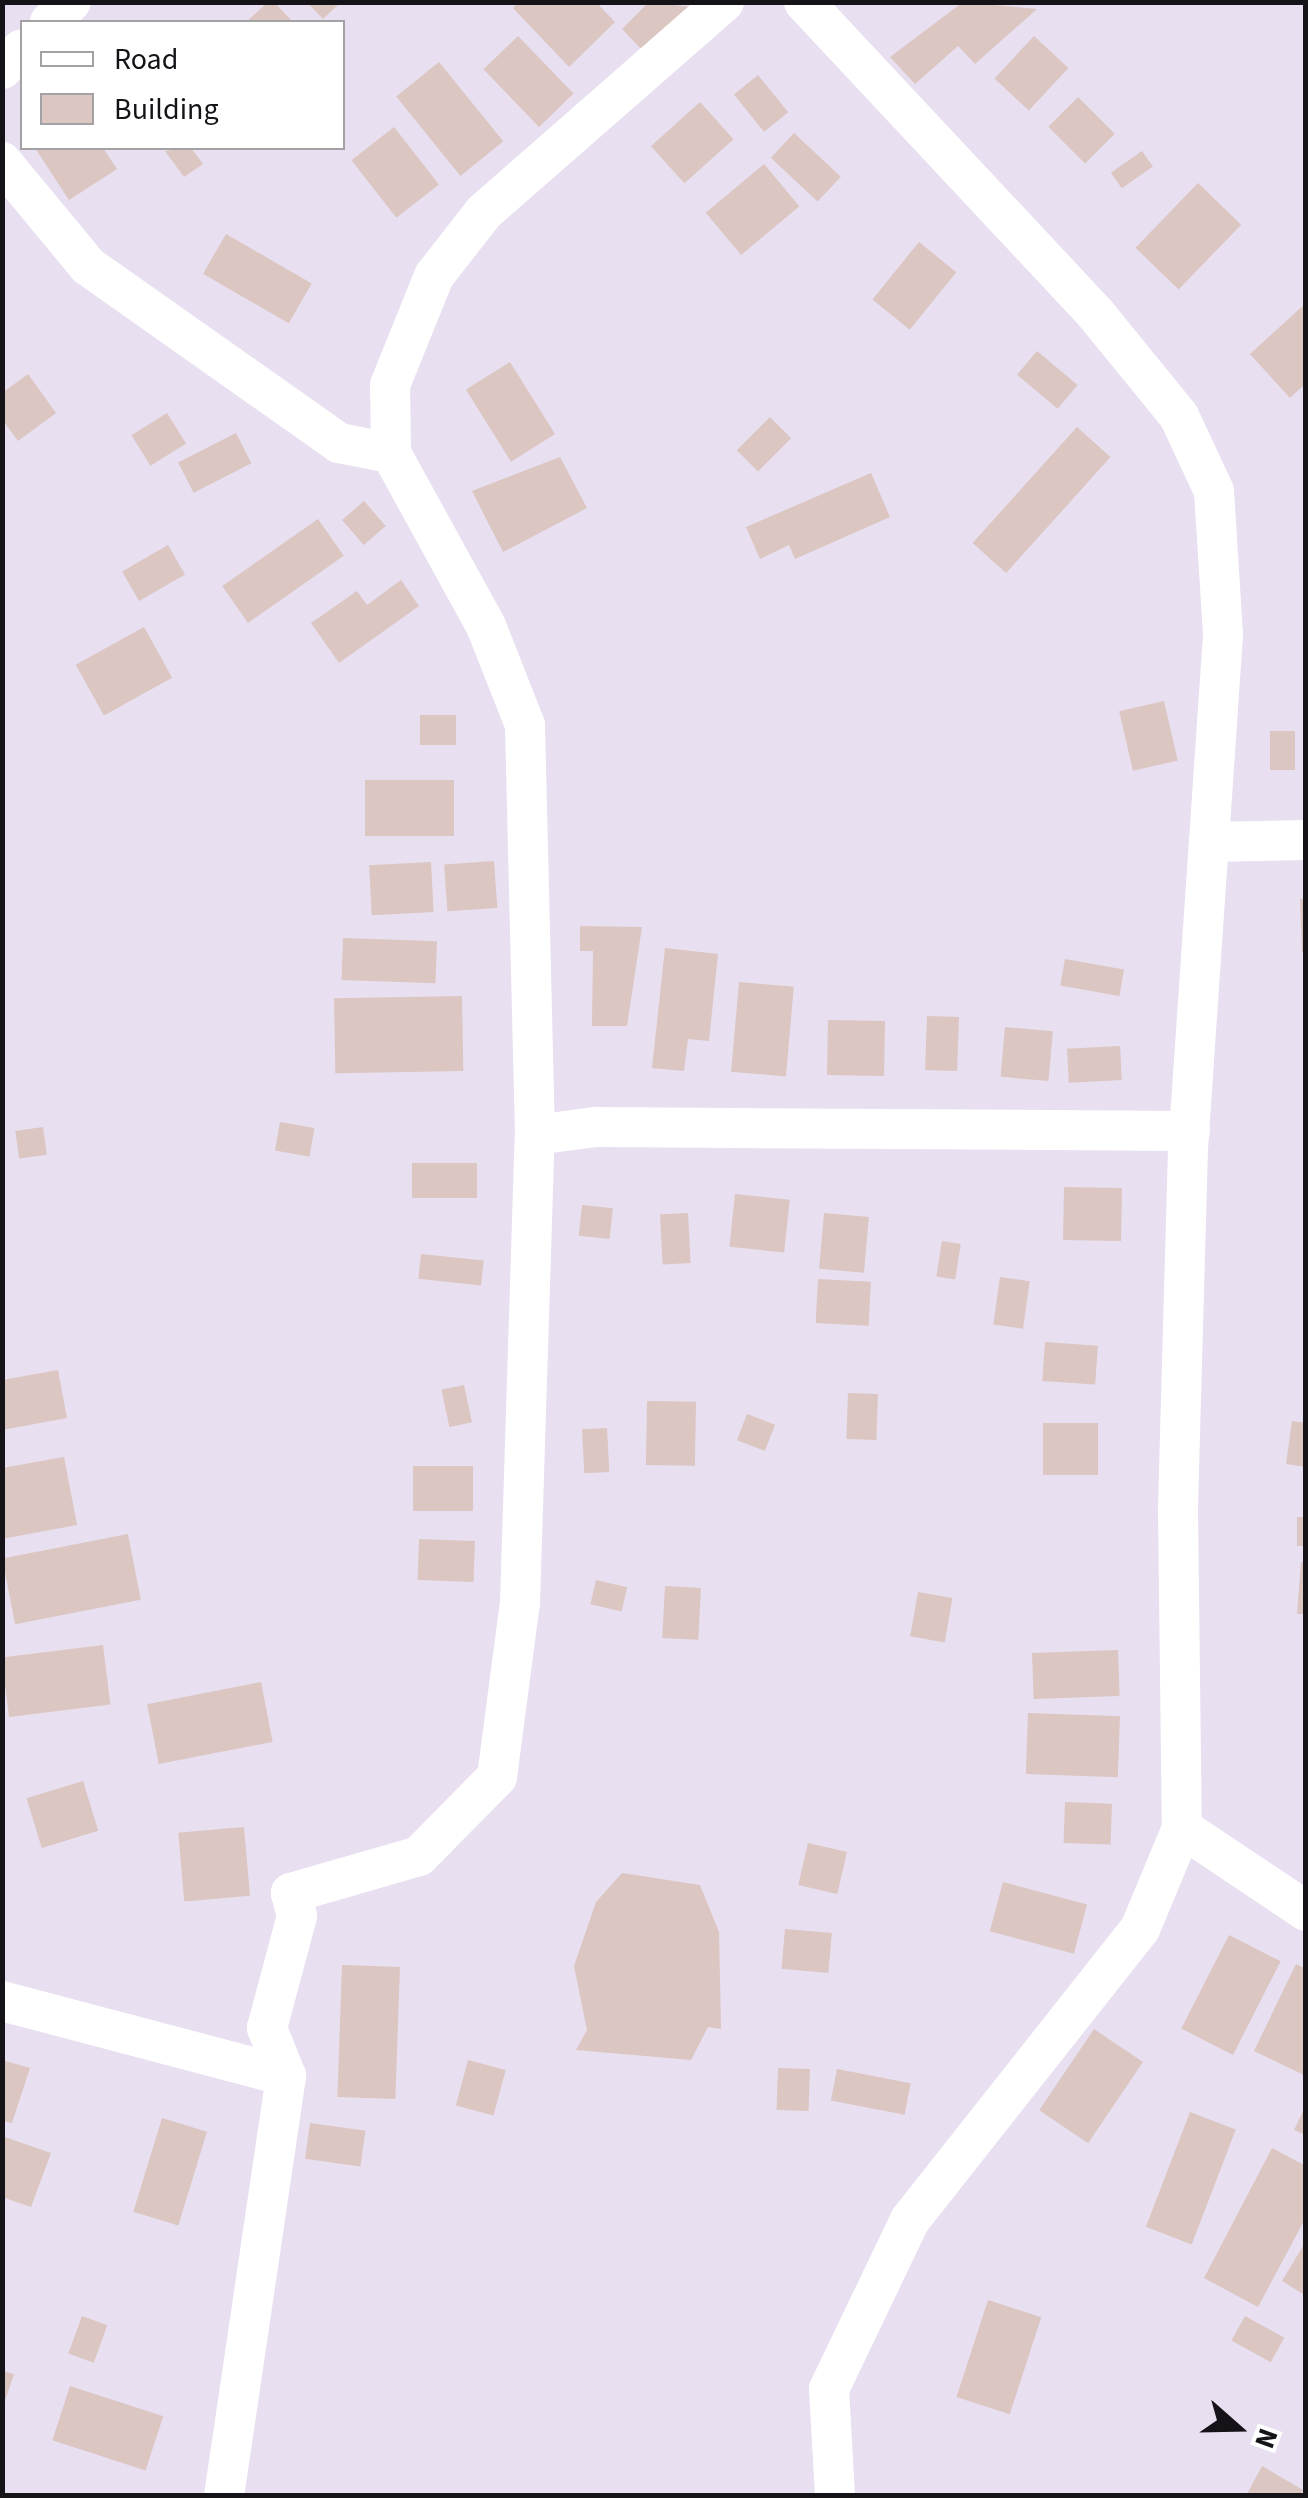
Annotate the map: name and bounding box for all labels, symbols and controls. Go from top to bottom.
legend [20,20,345,150]
text: Road [114,38,178,81]
text: Building [114,88,219,131]
north arrow [1188,2378,1288,2478]
text: N [1244,2423,1288,2454]

